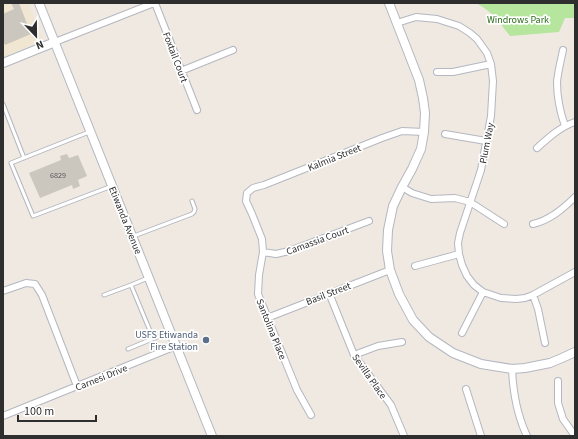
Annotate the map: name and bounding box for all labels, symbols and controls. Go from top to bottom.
park label: Windrows Park [487,13,549,27]
north arrow [16,16,56,56]
street label: Foxtail Court [159,30,191,85]
text: N [33,36,46,53]
street label: Plum Way [476,121,498,165]
street label: Kalmia Street [306,141,364,175]
house number: 6829 [50,170,66,181]
street label: Etiwanda Avenue [105,184,145,256]
street label: Camassia Court [284,223,351,259]
street label: Basil Street [304,279,353,309]
street label: Santolina Place [252,297,290,362]
place label: USFS Etiwanda Fire Station [135,328,198,354]
marker: USFS Etiwanda Fire Station [201,335,211,345]
street label: Sevilla Place [348,351,390,402]
street label: Carnesi Drive [73,361,130,395]
scale bar [18,397,96,423]
text: 100 m [24,403,54,420]

